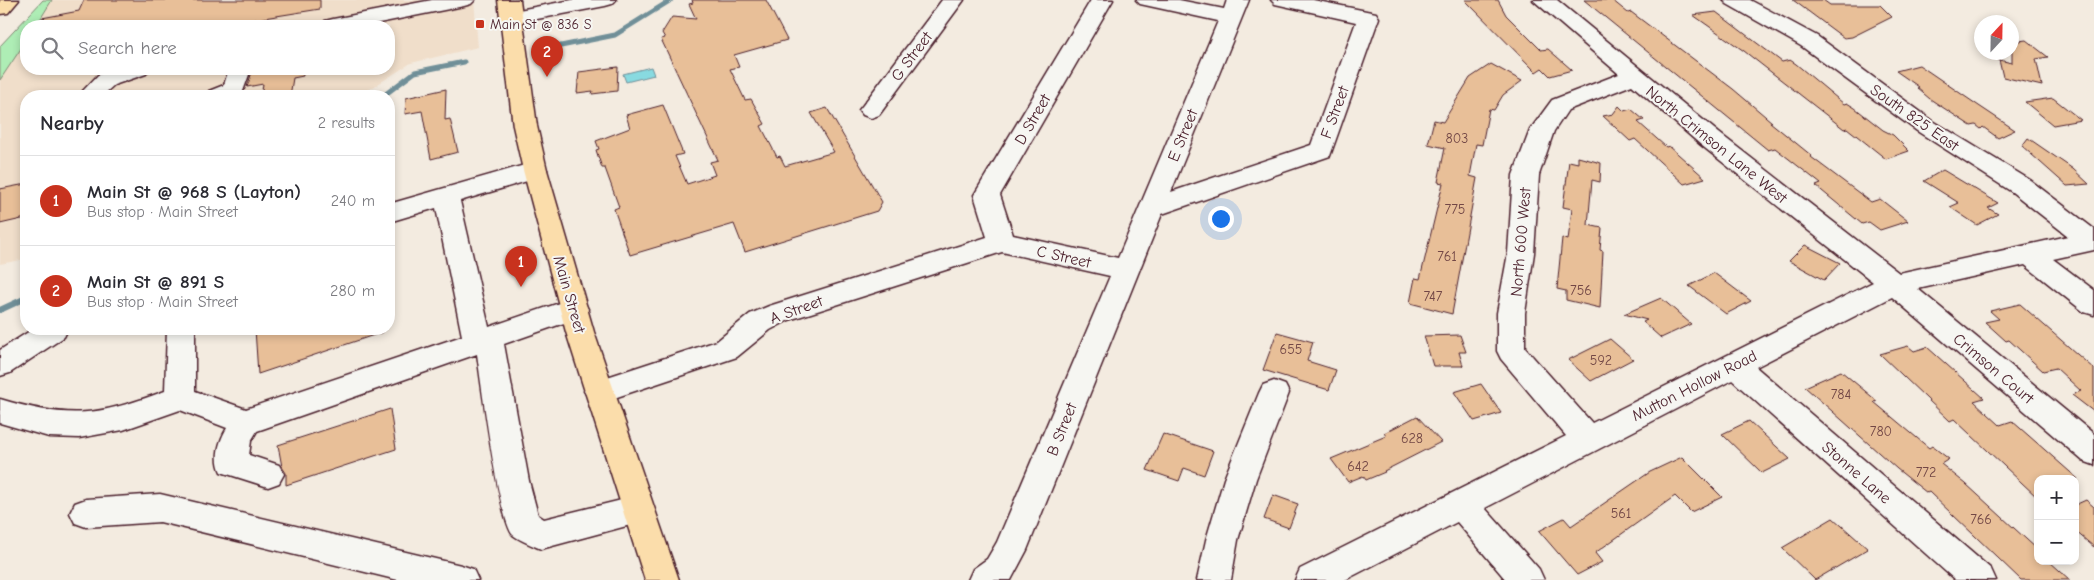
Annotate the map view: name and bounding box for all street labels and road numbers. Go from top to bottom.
street label: G Street [887,28,936,85]
street label: South 825 East [1867,81,1962,155]
street label: North Crimson Lane West [1642,82,1791,208]
street label: F Street [1317,83,1353,141]
street label: D Street [1011,91,1055,148]
street label: E Street [1164,106,1202,164]
street label: North 600 West [1507,186,1535,297]
street label: C Street [1035,242,1093,272]
street label: Main Street [549,254,589,335]
street label: A Street [768,292,826,328]
street label: Crimson Court [1949,330,2038,408]
street label: Mutton Hollow Road [1629,347,1760,425]
street label: B Street [1043,400,1081,458]
street label: Stonne Lane [1818,438,1894,508]

